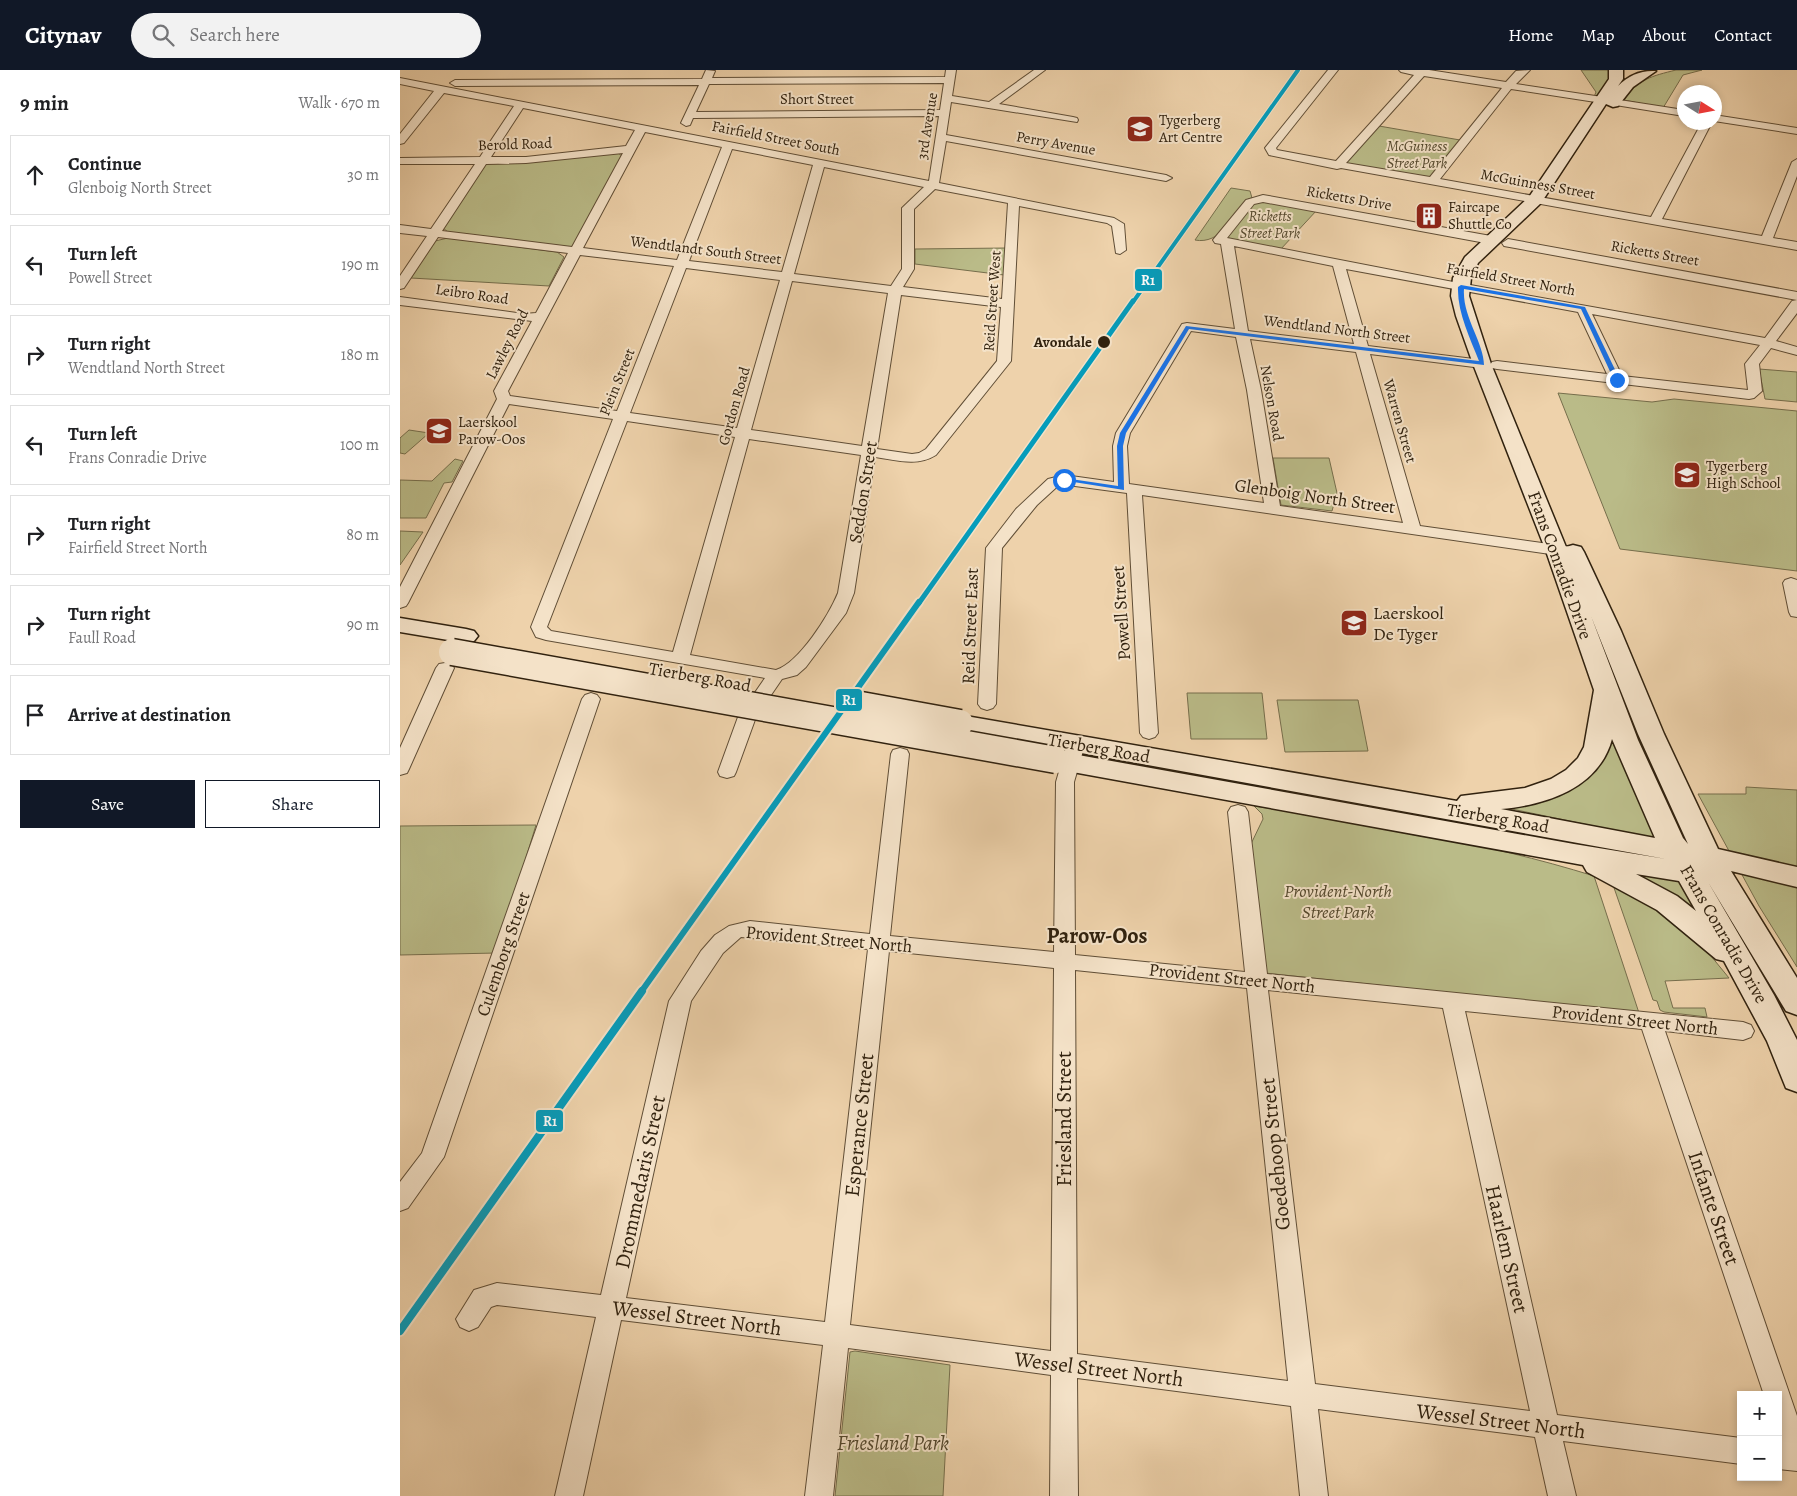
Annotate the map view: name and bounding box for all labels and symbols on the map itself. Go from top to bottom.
north arrow [1677,85,1722,130]
street label: Short Street [780,89,854,109]
street label: 3rd Avenue [912,91,942,161]
place label: Tygerberg Art Centre [1158,110,1223,147]
school or university icon: Tygerberg Art Centre [1125,114,1155,144]
street label: Fairfield Street South [710,116,842,160]
street label: Perry Avenue [1015,126,1098,160]
street label: Berold Road [477,133,554,155]
park label: McGuiness Street Park [1387,136,1448,173]
street label: McGuinness Street [1479,164,1597,204]
street label: Ricketts Drive [1305,181,1393,215]
place label: Faircape Shuttle Co [1448,197,1512,234]
building icon: Faircape Shuttle Co [1414,201,1444,231]
park label: Ricketts Street Park [1240,206,1301,243]
street label: Wendtlandt South Street [629,231,783,269]
street label: Ricketts Street [1609,235,1701,271]
street label: Reid Street West [978,250,1006,352]
street label: Fairfield Street North [1445,258,1577,300]
line badge: R1 [1134,268,1163,292]
text: R1 [1141,271,1155,290]
street label: Leibro Road [434,279,511,309]
street label: Lawley Road [481,305,534,382]
street label: Wendtland North Street [1262,310,1411,348]
place label: Avondale [1033,332,1092,352]
marker: Avondale [1096,334,1112,350]
street label: Plein Street [594,345,640,419]
street label: Nelson Road [1255,363,1289,443]
street label: Gordon Road [713,364,755,448]
route end [1606,369,1629,392]
street label: Warren Street [1378,376,1421,465]
place label: Laerskool Parow-Oos [458,412,526,449]
school or university icon: Laerskool Parow-Oos [424,416,454,446]
street label: Seddon Street [843,439,883,545]
place label: Tygerberg High School [1706,456,1781,493]
school or university icon: Tygerberg High School [1672,460,1702,490]
route start [1053,469,1076,492]
street label: Glenboig North Street [1233,473,1397,519]
street label: Frans Conradie Drive [1522,487,1598,643]
street label: Powell Street [1106,565,1136,661]
street label: Reid Street East [956,567,984,685]
place label: Laerskool De Tyger [1373,601,1444,646]
school or university icon: Laerskool De Tyger [1339,608,1369,638]
street label: Tierberg Road [647,656,753,698]
line badge: R1 [835,688,863,712]
text: R1 [842,691,856,710]
street label: Tierberg Road [1046,727,1152,769]
street label: Tierberg Road [1445,797,1551,839]
street label: Frans Conradie Drive [1675,860,1773,1008]
park label: Provident-North Street Park [1284,879,1392,924]
street label: Culemborg Street [470,888,536,1020]
street label: Provident Street North [745,920,914,958]
district label: Parow-Oos [1046,921,1148,951]
street label: Provident Street North [1148,957,1317,999]
street label: Provident Street North [1551,999,1720,1041]
street label: Friesland Street [1050,1051,1078,1187]
street label: Esperance Street [838,1052,880,1198]
street label: Goedehoop Street [1253,1076,1297,1232]
street label: Drommedaris Street [608,1093,672,1271]
line badge: R1 [535,1109,564,1133]
text: R1 [543,1112,557,1131]
street label: Infante Street [1681,1147,1747,1269]
street label: Haarlem Street [1479,1182,1535,1316]
street label: Wessel Street North [610,1294,783,1342]
street label: Wessel Street North [1012,1345,1185,1393]
street label: Wessel Street North [1414,1397,1587,1445]
park label: Friesland Park [837,1429,949,1457]

